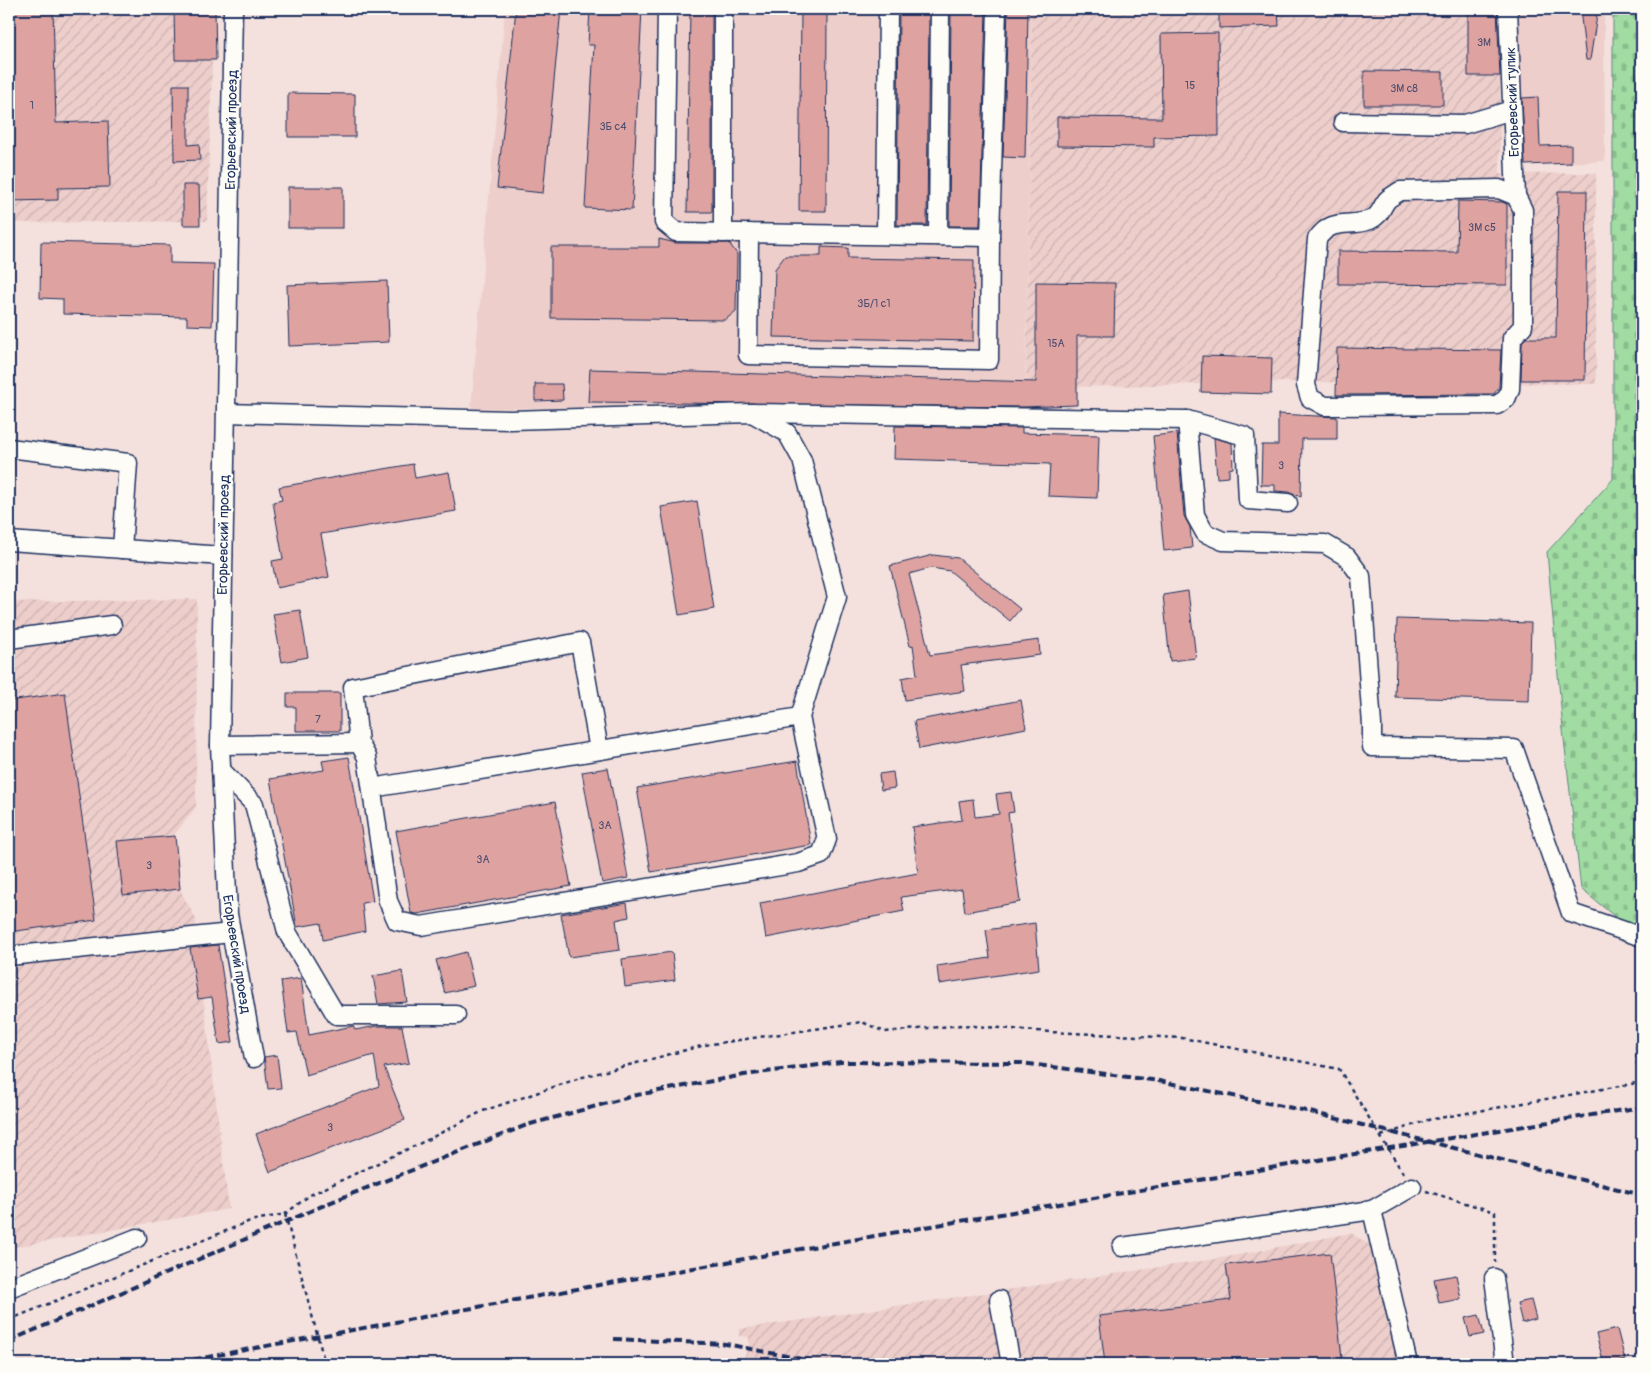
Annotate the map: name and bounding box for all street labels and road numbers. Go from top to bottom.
street label: Егорьевский тупик [1502,47,1523,157]
street label: Егорьевский проезд [222,69,241,190]
street label: Егорьевский проезд [214,474,233,595]
street label: Егорьевский проезд [219,893,254,1015]

